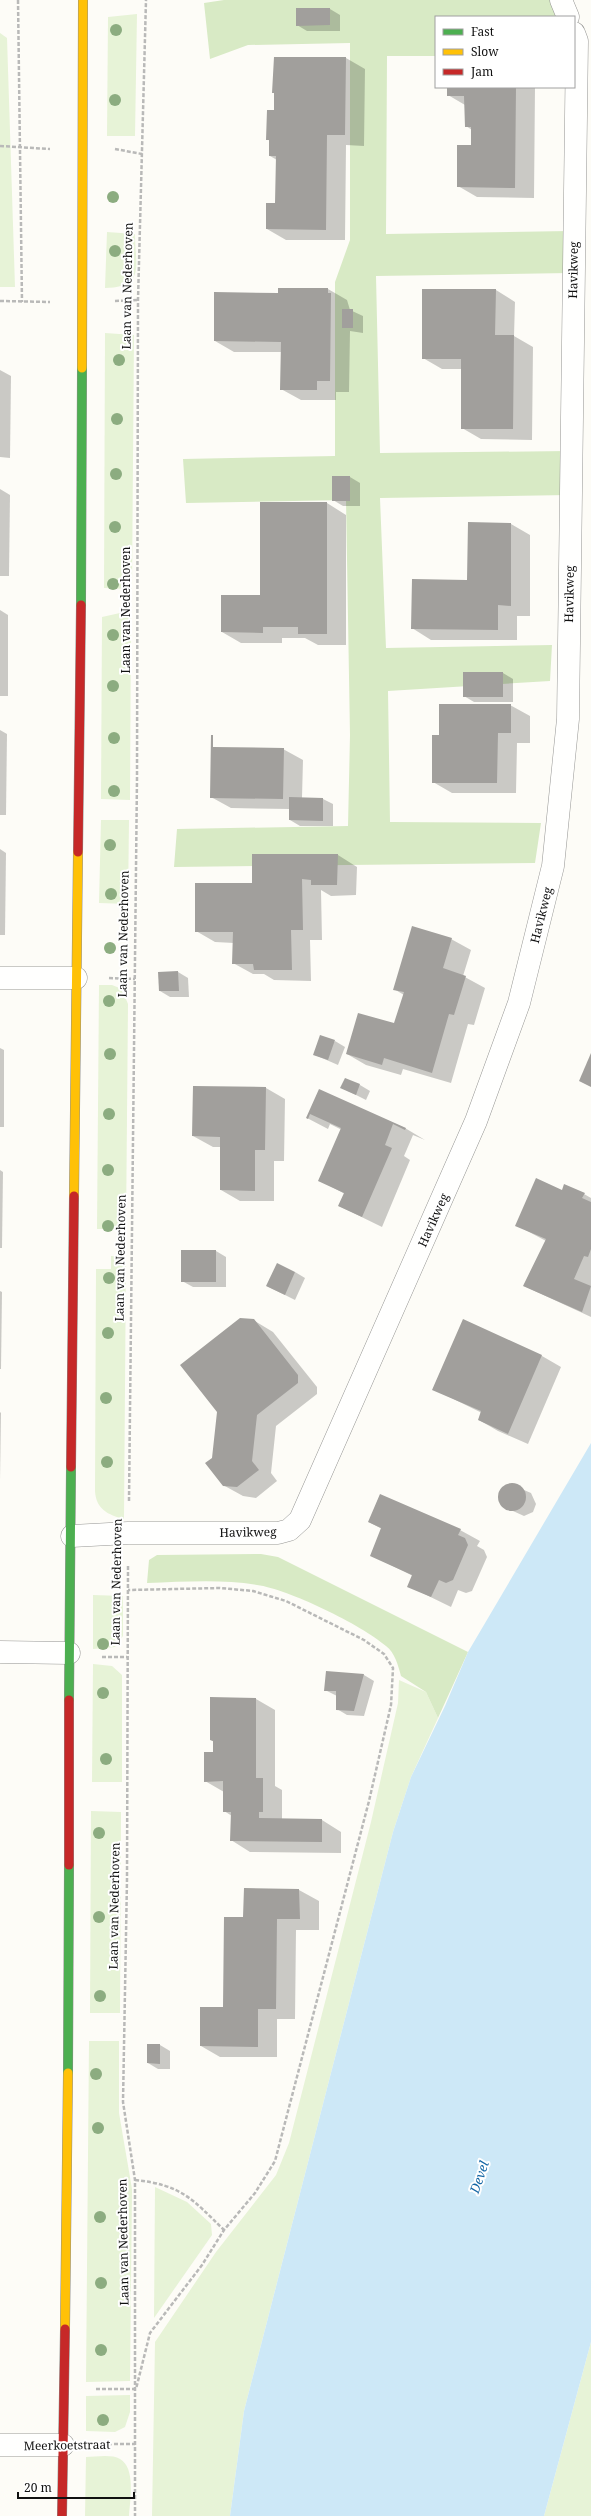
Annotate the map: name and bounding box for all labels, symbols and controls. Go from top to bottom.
legend [435,16,575,88]
text: Fast [471,23,494,40]
text: Slow [471,43,499,60]
text: Jam [470,63,493,80]
street label: Laan van Nederhoven [117,222,137,350]
street label: Havikweg [564,241,582,299]
street label: Laan van Nederhoven [117,546,134,674]
street label: Havikweg [560,565,578,623]
street label: Laan van Nederhoven [113,870,133,998]
street label: Havikweg [526,885,556,945]
street label: Havikweg [414,1190,453,1250]
street label: Laan van Nederhoven [110,1194,130,1322]
street label: Laan van Nederhoven [106,1518,126,1646]
street label: Havikweg [219,1523,277,1541]
street label: Laan van Nederhoven [104,1842,124,1970]
water label: Devel [465,2158,493,2197]
street label: Laan van Nederhoven [113,2178,133,2306]
street label: Meerkoetstraat [23,2436,111,2454]
scale bar [18,2474,134,2500]
text: 20 m [24,2479,52,2496]

